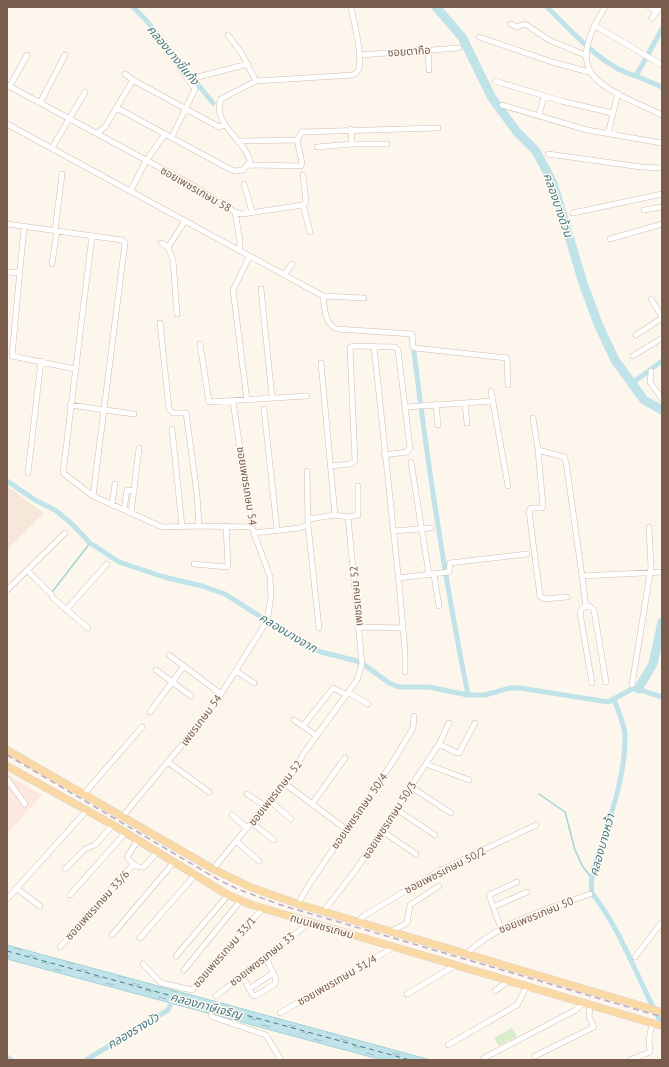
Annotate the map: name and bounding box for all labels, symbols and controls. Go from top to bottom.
water label: คลองบางขี้แก้ง [144,21,204,88]
street label: ซอยตากือ [387,43,431,59]
street label: ซอยเพชรเกษม 58 [158,163,234,215]
water label: คลองบางด้วน [541,171,577,239]
street label: ซอยเพชรเกษม 54 [234,446,260,526]
street label: เพชรเกษม 52 [346,565,366,627]
water label: คลองบางจาก [257,610,320,656]
street label: เพชรเกษม 54 [177,692,225,748]
street label: ซอยเพชรเกษม 52 [245,757,305,829]
street label: ซอยเพชรเกษม 50/4 [328,770,390,852]
street label: ซอยเพชรเกษม 50/3 [359,779,419,861]
water label: คลองบางหว้า [585,811,618,878]
street label: ซอยเพชรเกษม 50/2 [402,843,488,897]
street label: ซอยเพชรเกษม 33/6 [62,867,132,943]
street label: ซอยเพชรเกษม 50 [496,894,576,936]
street label: ถนนเพชรเกษม [288,910,356,942]
street label: ซอยเพชรเกษม 33/1 [189,914,259,990]
street label: ซอยเพชรเกษม 33 [226,929,298,989]
street label: ซอยเพชรเกษม 31/4 [295,952,379,1008]
water label: คลองภาษีเจริญ [169,989,245,1023]
water label: คลองรางบัว [104,1009,162,1052]

